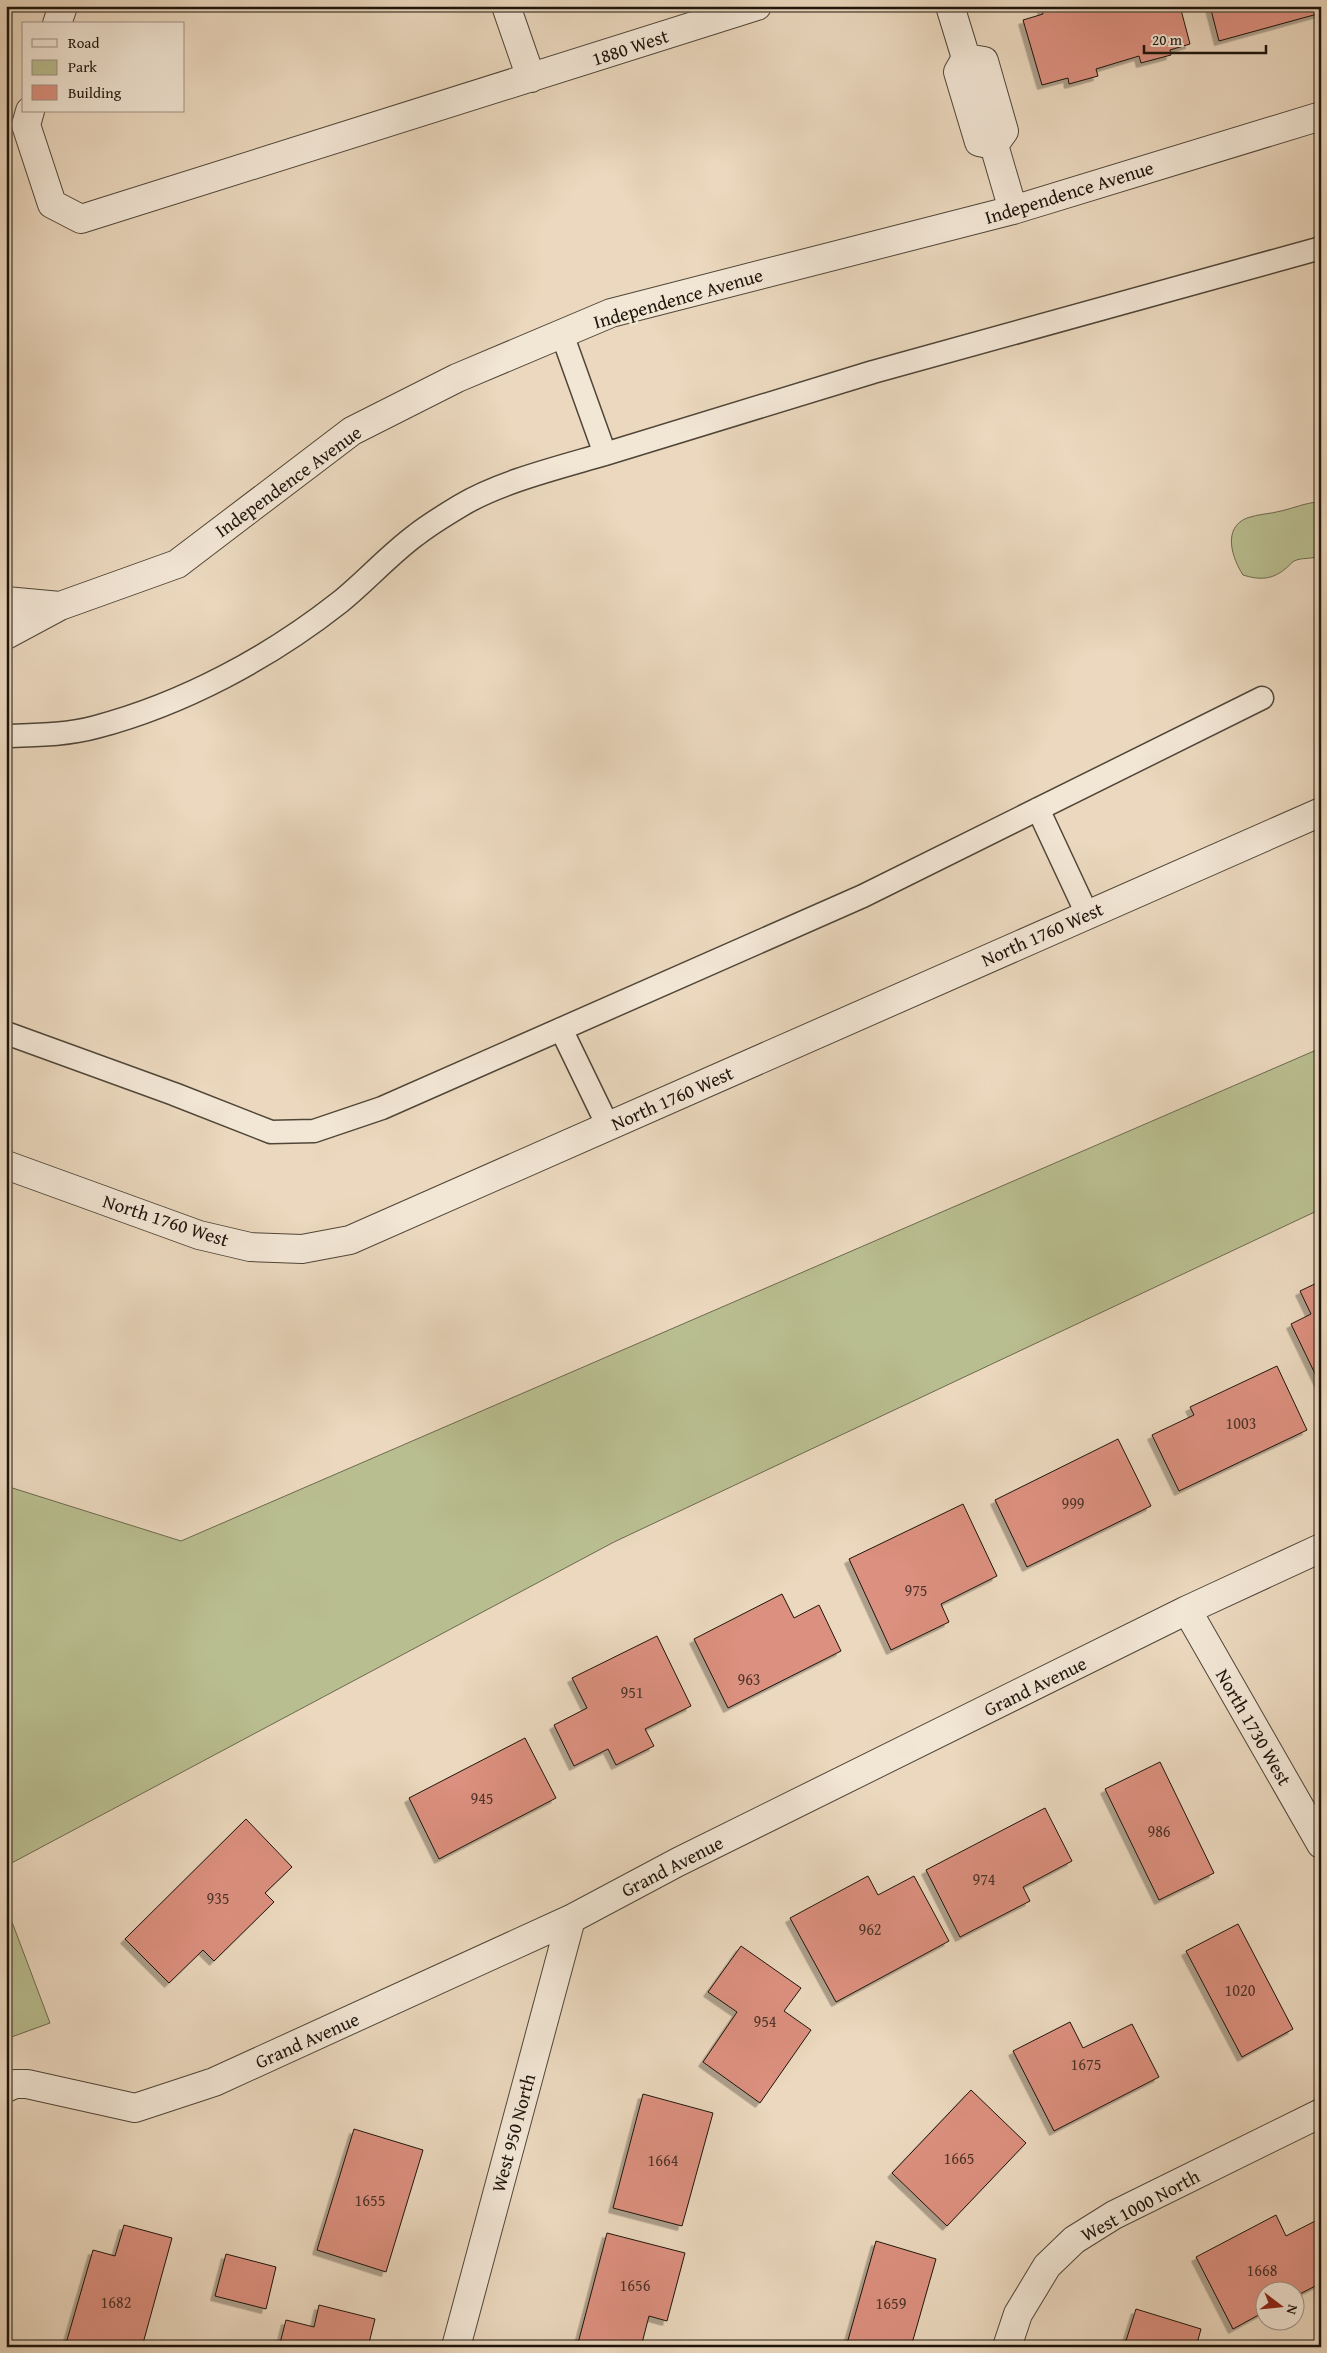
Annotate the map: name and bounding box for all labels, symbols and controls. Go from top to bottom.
street label: 1880 West [588,21,672,73]
legend [22,22,185,112]
scale bar [1144,22,1267,54]
text: 20 m [1152,29,1183,50]
text: Road [68,32,99,53]
text: Park [68,56,97,77]
text: Building [68,82,122,103]
street label: Independence Avenue [981,153,1157,231]
street label: Independence Avenue [590,260,766,336]
street label: Independence Avenue [209,418,367,544]
street label: North 1760 West [977,894,1108,973]
street label: North 1760 West [607,1058,738,1137]
street label: North 1760 West [99,1186,233,1254]
house number: 1003 [1226,1411,1256,1435]
house number: 999 [1061,1491,1085,1515]
house number: 975 [904,1578,928,1602]
street label: Grand Avenue [979,1649,1091,1723]
street label: North 1730 West [1209,1663,1299,1791]
house number: 963 [737,1667,761,1691]
house number: 951 [620,1680,644,1704]
house number: 945 [470,1786,494,1810]
house number: 986 [1147,1819,1171,1843]
street label: Grand Avenue [616,1828,728,1904]
house number: 974 [972,1867,996,1891]
house number: 935 [206,1886,230,1910]
house number: 962 [858,1917,882,1941]
house number: 1020 [1225,1978,1256,2002]
street label: Grand Avenue [251,2005,364,2075]
house number: 954 [753,2009,777,2033]
house number: 1675 [1071,2052,1101,2076]
street label: West 950 North [484,2070,542,2195]
house number: 1665 [944,2146,974,2170]
house number: 1664 [648,2148,679,2172]
street label: West 1000 North [1076,2162,1205,2248]
house number: 1655 [355,2188,385,2212]
house number: 1668 [1247,2258,1278,2282]
house number: 1656 [620,2273,651,2297]
north arrow [1254,2280,1304,2330]
house number: 1682 [101,2290,131,2314]
house number: 1659 [876,2291,907,2315]
text: N [1281,2302,1303,2317]

